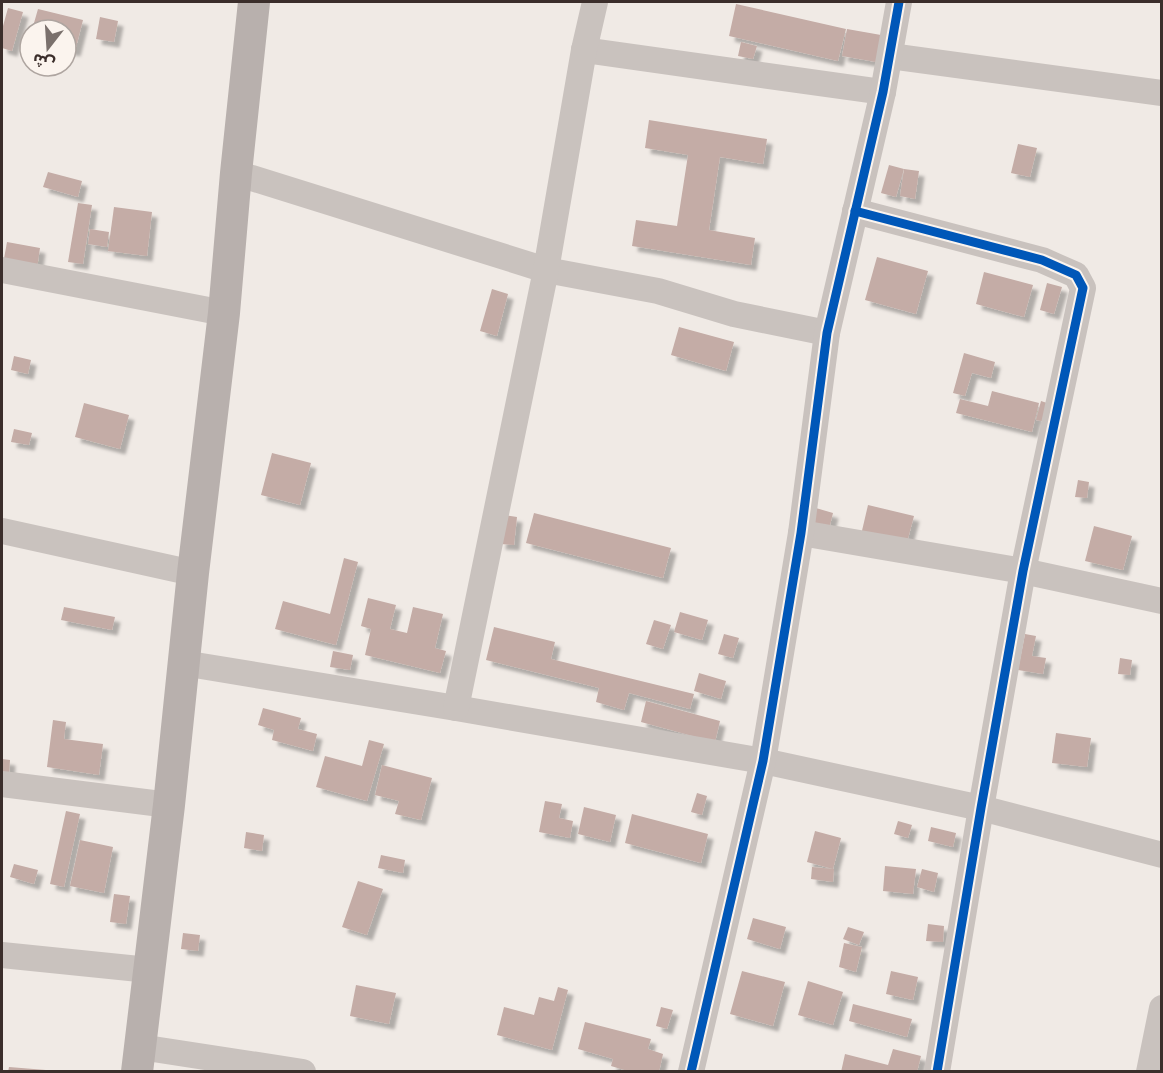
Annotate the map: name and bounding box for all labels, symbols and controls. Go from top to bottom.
north arrow [18,18,78,78]
text: ش [30,49,57,75]

